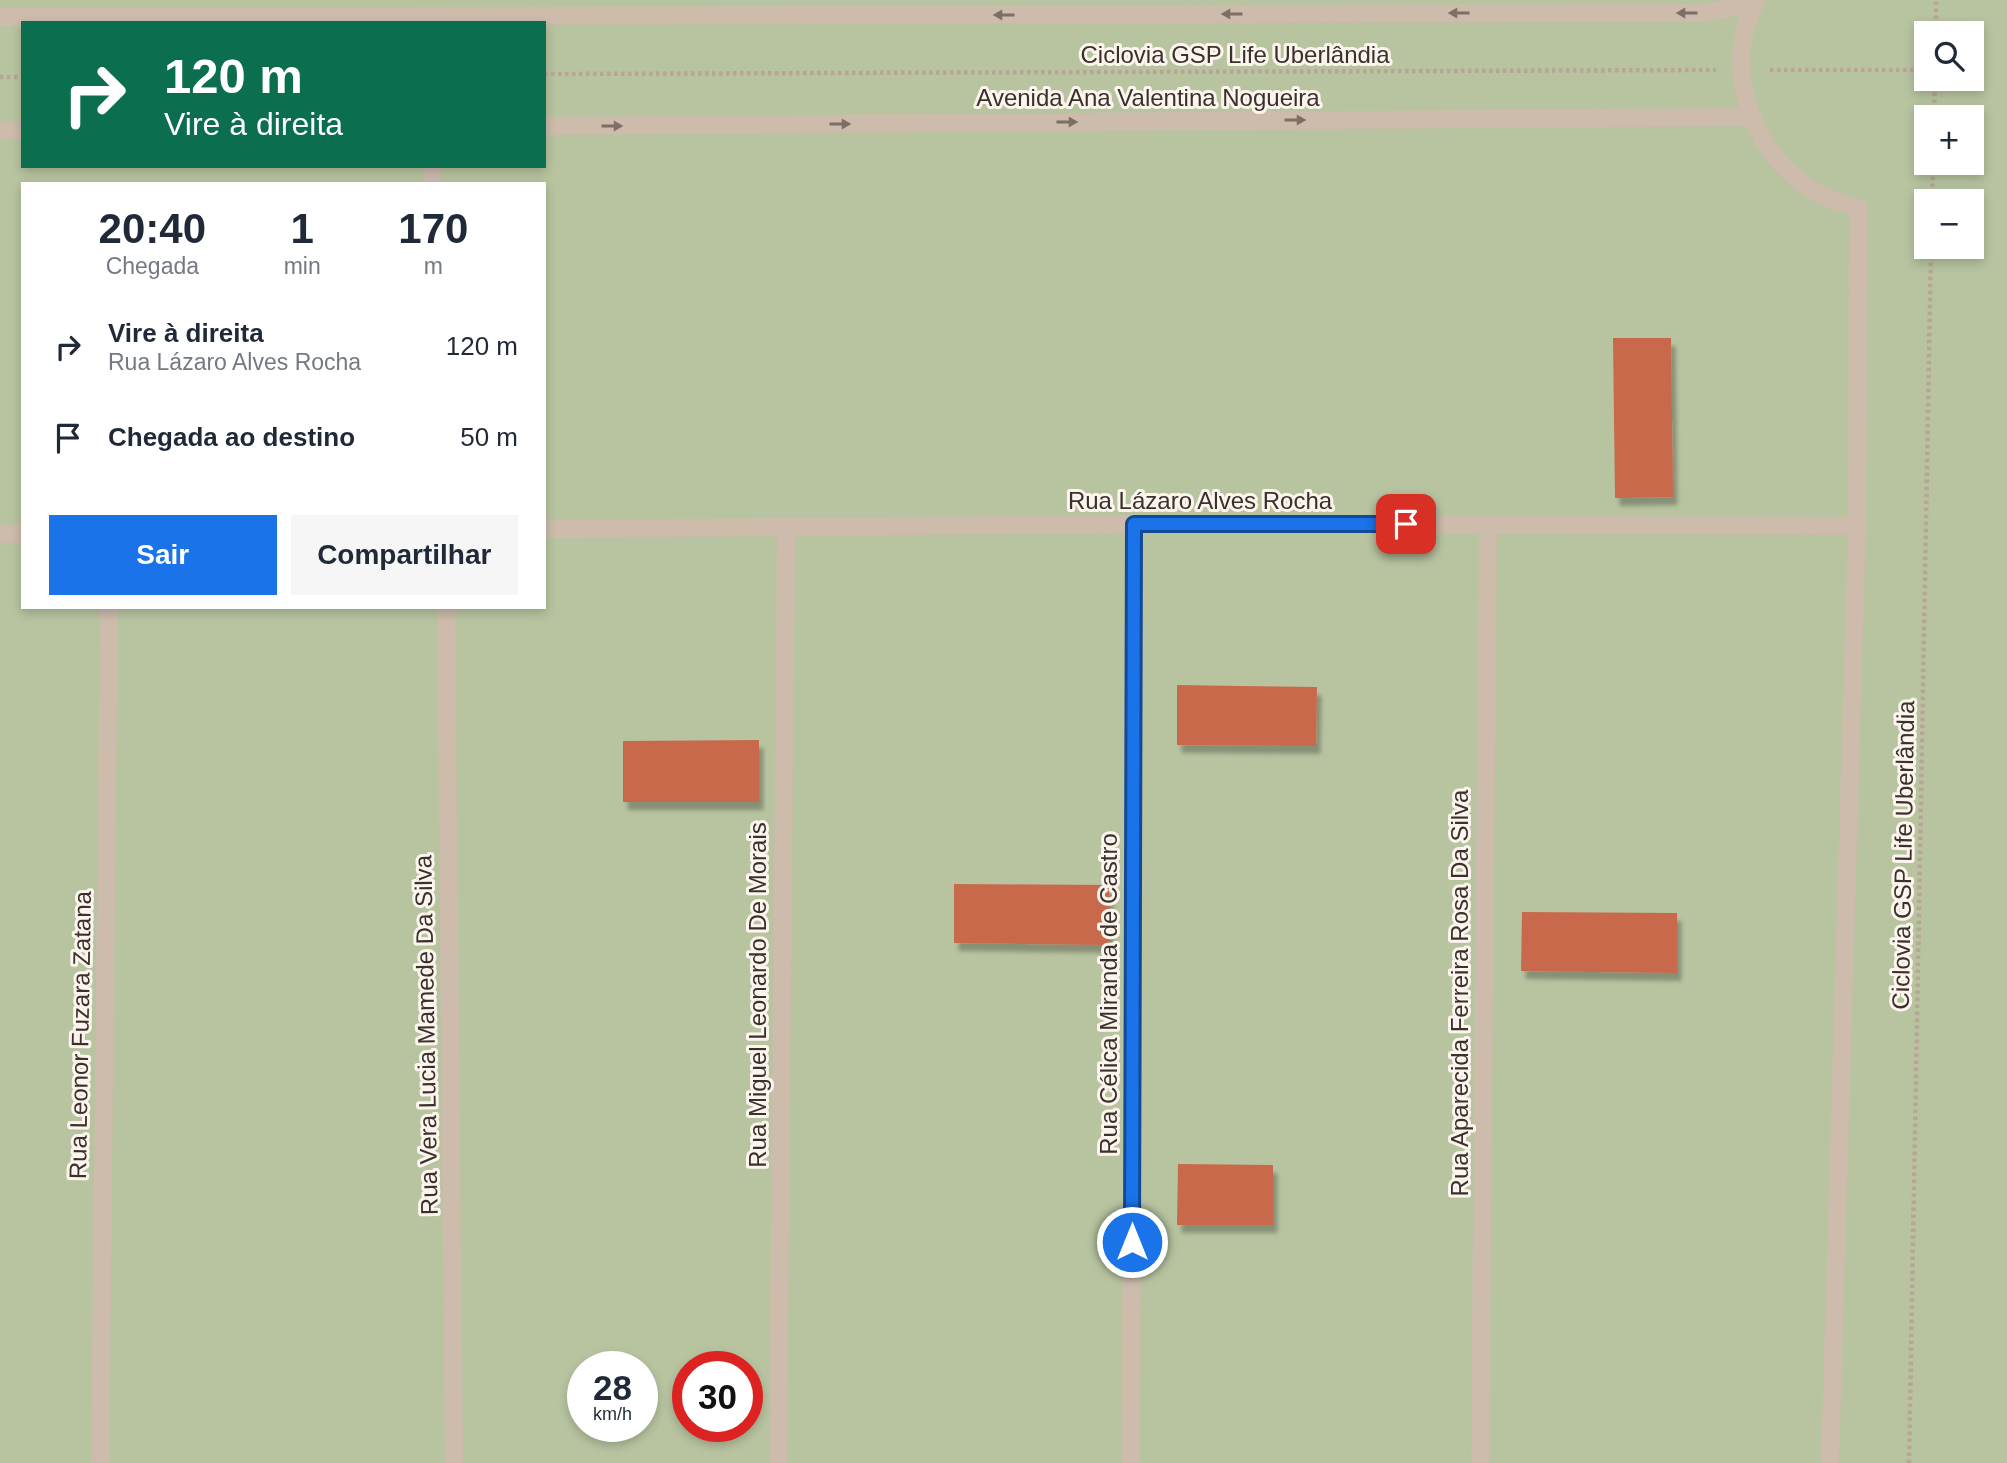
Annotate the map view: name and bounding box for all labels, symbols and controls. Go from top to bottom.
one-way arrow [1448,7,1470,19]
one-way arrow [1675,7,1697,19]
one-way arrow [1220,8,1242,20]
one-way arrow [993,9,1015,21]
map controls [1914,21,1984,259]
button: search [1914,21,1984,91]
street label: Ciclovia GSP Life Uberlândia [1080,41,1390,68]
icon: right [49,49,140,140]
text: 120 m [164,49,303,103]
street label: Avenida Ana Valentina Nogueira [976,84,1320,111]
button: + [1914,105,1984,175]
text: Vire à direita [164,106,343,142]
one-way arrow [1284,115,1306,126]
one-way arrow [1057,116,1079,128]
one-way arrow [829,118,851,130]
one-way arrow [602,120,624,131]
button: − [1914,189,1984,259]
text: 20:40 [99,205,206,252]
text: 1 [290,205,314,252]
text: 170 [398,205,468,252]
text: Chegada [106,253,199,279]
text: min [284,253,321,279]
text: m [424,253,443,279]
text: Vire à direita [108,318,264,348]
icon: right [49,328,87,366]
text: 120 m [446,331,518,361]
text: Rua Lázaro Alves Rocha [108,349,361,375]
icon: arrive [49,419,87,457]
text: Chegada ao destino [108,422,355,452]
text: 50 m [460,422,518,452]
street label: Rua Lázaro Alves Rocha [1068,487,1333,514]
pin [1376,494,1436,554]
icon: arrive [1387,505,1425,543]
button: Sair [49,515,277,595]
button: Compartilhar [291,515,518,595]
street label: Ciclovia GSP Life Uberlândia [1887,700,1919,1010]
street label: Rua Aparecida Ferreira Rosa Da Silva [1446,789,1473,1196]
street label: Rua Miguel Leonardo De Morais [744,822,771,1168]
street label: Rua Célica Miranda de Castro [1095,833,1122,1155]
street label: Rua Vera Lucia Mamede Da Silva [409,854,443,1215]
street label: Rua Leonor Fuzara Zatana [64,890,96,1179]
position arrow [1095,1205,1169,1279]
speed limit sign: 30 [672,1351,763,1442]
text: 28 [593,1368,632,1407]
text: km/h [593,1404,632,1424]

